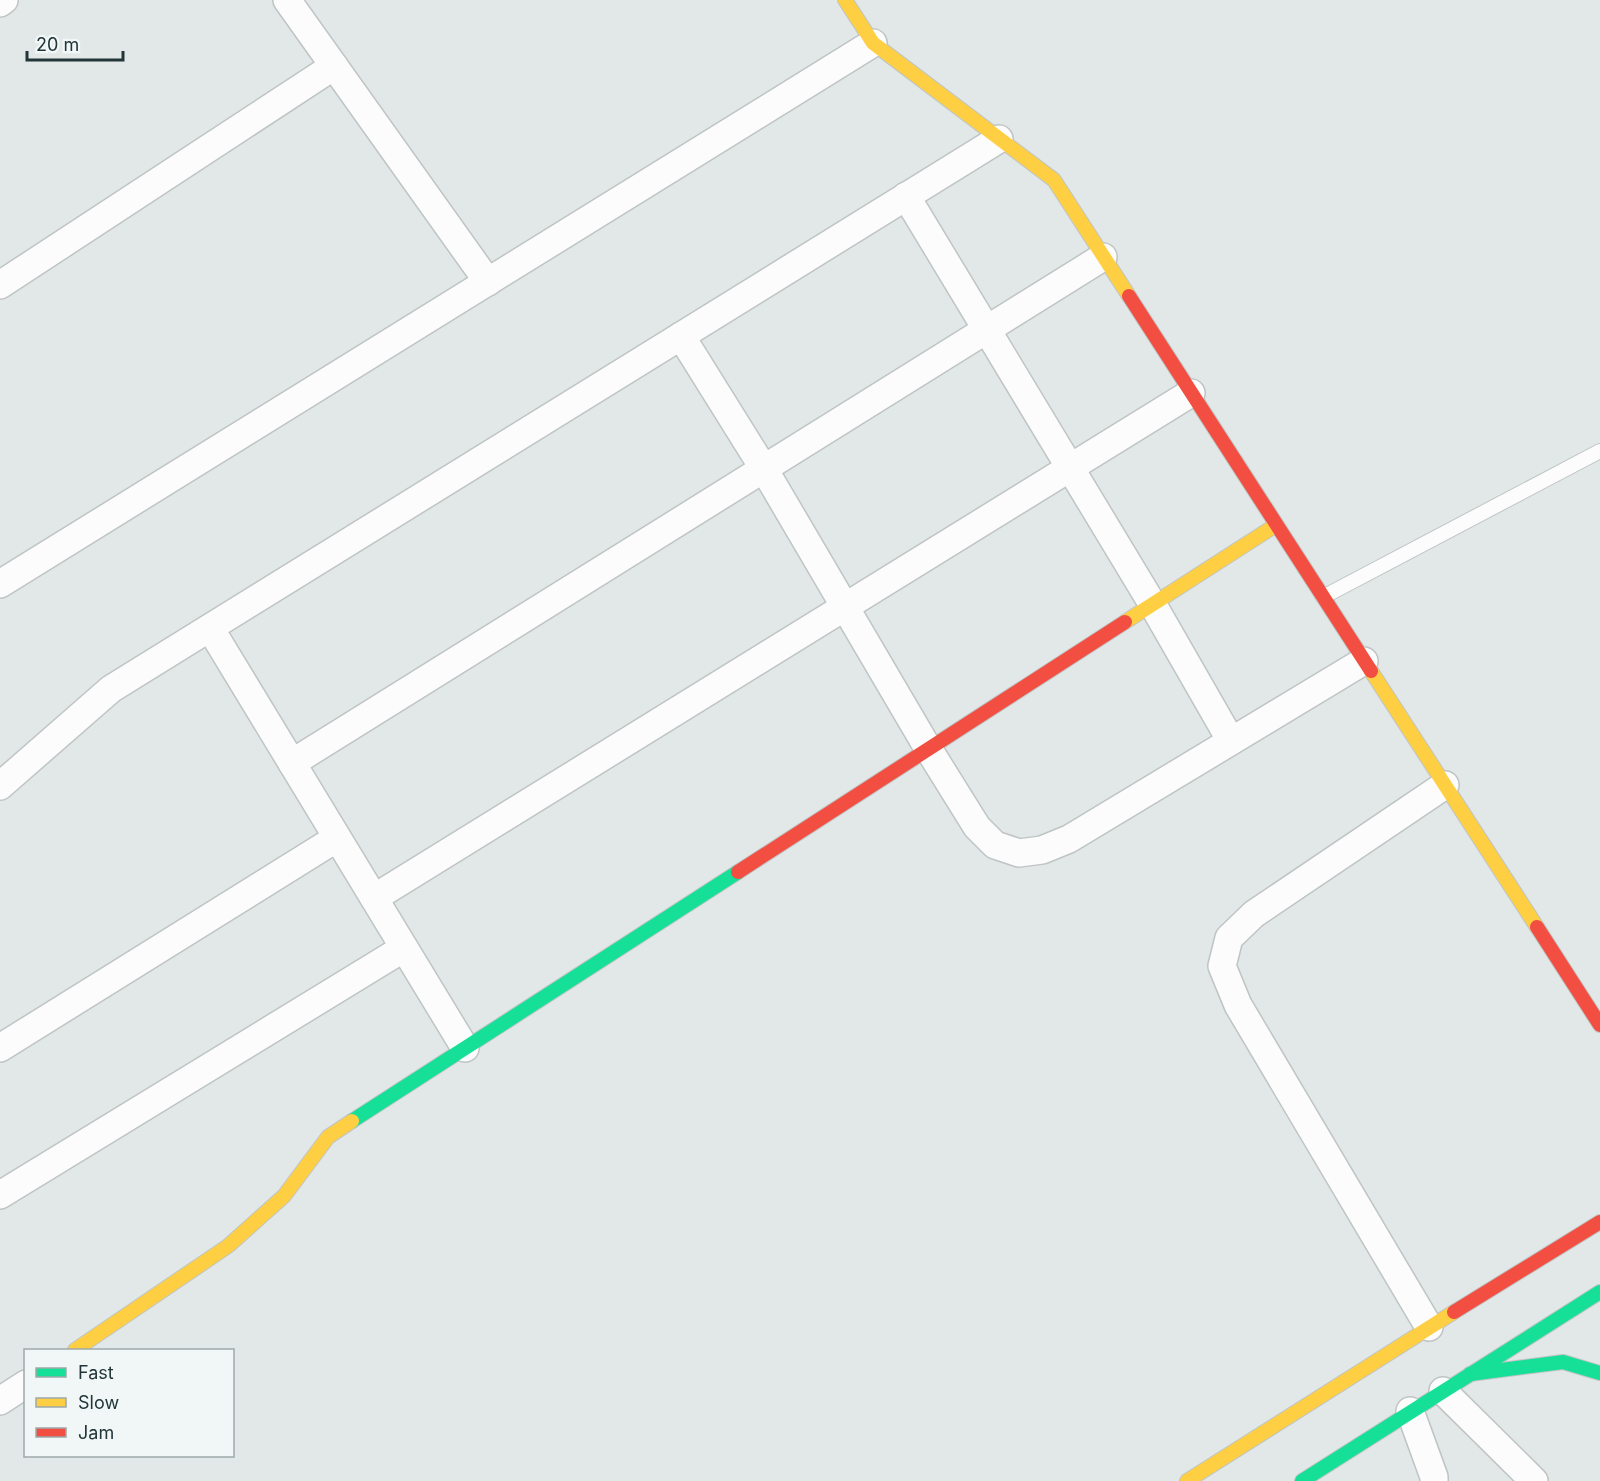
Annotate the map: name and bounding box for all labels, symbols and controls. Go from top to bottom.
scale bar [27,24,123,62]
text: 20 m [36,34,79,55]
legend [24,1349,234,1457]
text: Fast [78,1362,114,1383]
text: Slow [78,1392,119,1413]
text: Jam [78,1422,114,1443]

